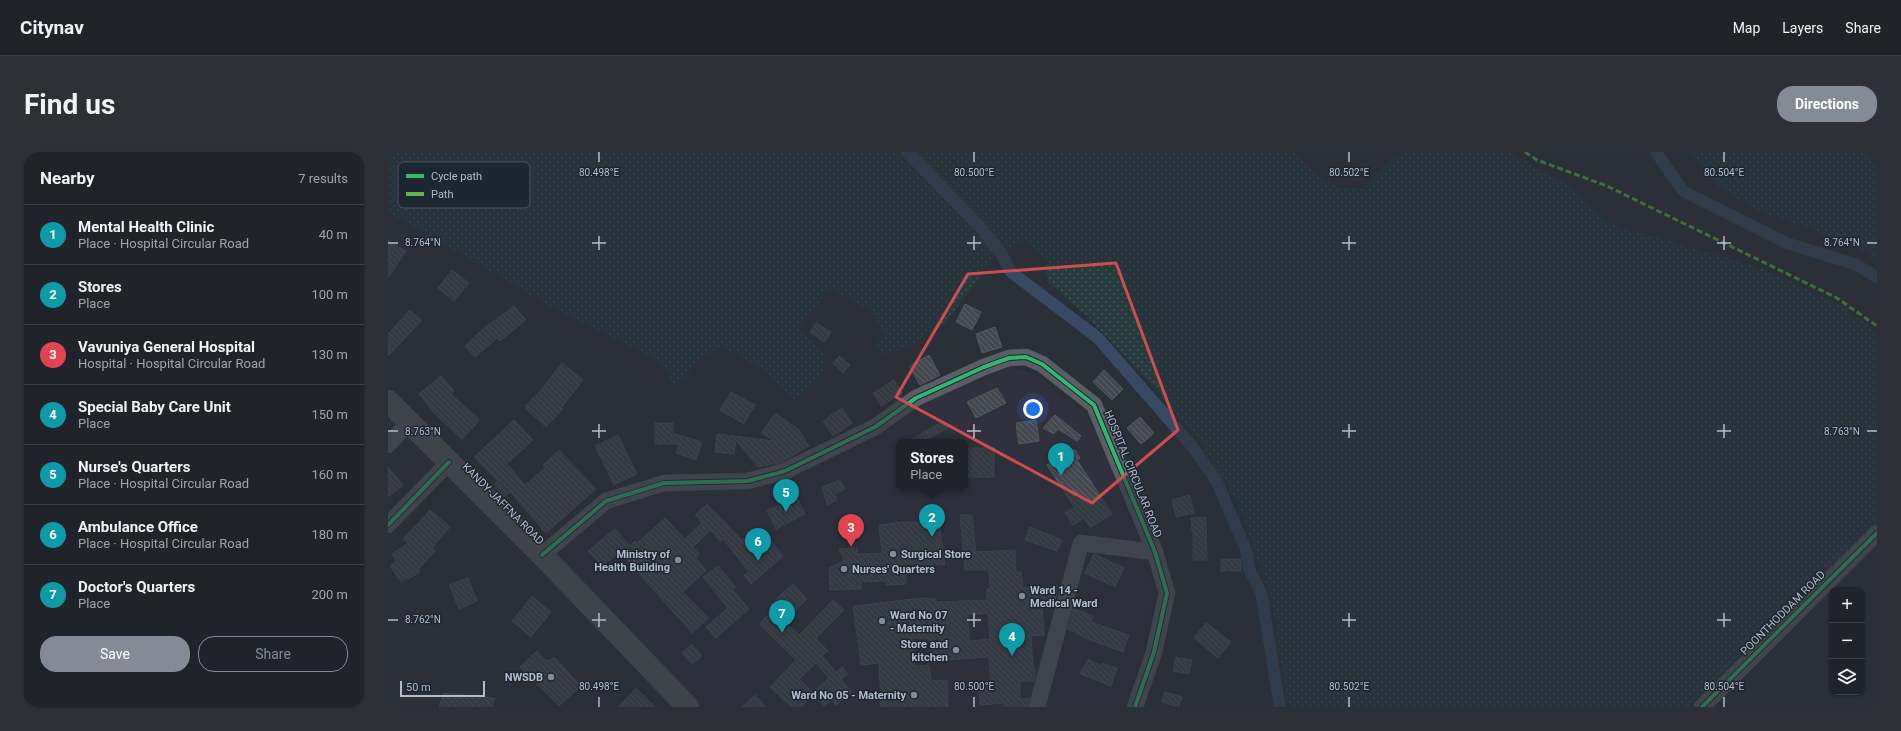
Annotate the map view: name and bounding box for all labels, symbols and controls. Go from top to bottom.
text: Citynav [20,16,84,39]
text: Map [1733,20,1760,36]
text: Layers [1782,20,1823,36]
text: Share [1845,20,1881,36]
button: Directions [1777,86,1877,122]
text: Find us [24,88,115,121]
legend [398,162,530,208]
text: 80.498°E [579,167,619,178]
text: 80.500°E [954,167,994,178]
text: 80.502°E [1329,167,1369,178]
text: 80.504°E [1704,167,1744,178]
text: Nearby [40,168,95,188]
text: Cycle path [431,170,482,183]
text: 7 results [298,171,348,186]
text: Path [431,188,454,201]
text: Mental Health Clinic [78,218,214,236]
text: 1 [49,227,57,242]
text: 40 m [319,227,348,242]
text: Place · Hospital Circular Road [78,236,249,251]
text: 8.764°N [405,237,441,248]
text: 8.764°N [1824,237,1860,248]
text: Stores [78,278,122,296]
text: 2 [49,287,57,302]
text: 100 m [311,287,348,302]
text: Place [78,296,110,311]
text: Vavuniya General Hospital [78,338,255,356]
text: 3 [49,347,57,362]
text: 130 m [311,347,348,362]
text: Hospital · Hospital Circular Road [78,356,265,371]
text: Special Baby Care Unit [78,398,231,416]
your location [1023,399,1043,419]
text: 4 [49,407,57,422]
text: 150 m [311,407,348,422]
street label: HOSPITAL CIRCULAR ROAD [1101,408,1165,540]
text: Place [78,416,110,431]
text: 8.763°N [405,426,441,437]
text: 8.763°N [1824,426,1860,437]
popup [896,439,968,491]
pin: 1 [1048,443,1074,476]
text: Stores [910,449,954,467]
text: Nurse's Quarters [78,458,190,476]
street label: KANDY-JAFFNA ROAD [459,460,547,548]
text: 5 [49,467,57,482]
text: 160 m [311,467,348,482]
text: Place [910,467,942,482]
text: Place · Hospital Circular Road [78,476,249,491]
pin: 5 [773,479,799,512]
pin: 2 [919,504,945,537]
pin: 3 [838,514,864,547]
text: Ambulance Office [78,518,198,536]
text: 6 [49,527,57,542]
text: 180 m [311,527,348,542]
pin: 6 [745,528,771,561]
text: Place · Hospital Circular Road [78,536,249,551]
place label: Ministry of Health Building [594,548,670,574]
place label: Surgical Store [901,548,971,561]
marker: Surgical Store [888,549,898,559]
marker: Ministry of Health Building [673,555,683,565]
place label: Nurses' Quarters [852,563,935,576]
marker: Nurses' Quarters [839,564,849,574]
street label: POONTHODDAM ROAD [1738,568,1828,658]
text: Doctor's Quarters [78,578,195,596]
place label: Ward 14 - Medical Ward [1030,584,1097,610]
text: 7 [49,587,57,602]
text: 200 m [311,587,348,602]
map controls [1829,587,1865,695]
button: + [1829,587,1865,623]
marker: Ward 14 - Medical Ward [1017,591,1027,601]
text: Place [78,596,110,611]
pin: 7 [769,600,795,633]
place label: Ward No 07 - Maternity [890,609,948,635]
text: 8.762°N [405,614,441,625]
marker: Ward No 07 - Maternity [877,616,887,626]
pin: 4 [999,623,1025,656]
button: − [1829,623,1865,659]
button: Save [40,636,190,672]
button: Share [198,636,348,672]
place label: Store and kitchen [901,638,948,664]
marker: Store and kitchen [951,645,961,655]
button: layers [1829,659,1865,695]
place label: NWSDB [505,671,543,684]
marker: NWSDB [546,672,556,682]
scale bar [400,679,485,698]
text: 50 m [406,681,431,694]
text: 80.498°E [579,681,619,692]
text: 80.500°E [954,681,994,692]
text: 80.502°E [1329,681,1369,692]
text: 80.504°E [1704,681,1744,692]
place label: Ward No 05 - Maternity [791,689,906,702]
marker: Ward No 05 - Maternity [909,690,919,700]

